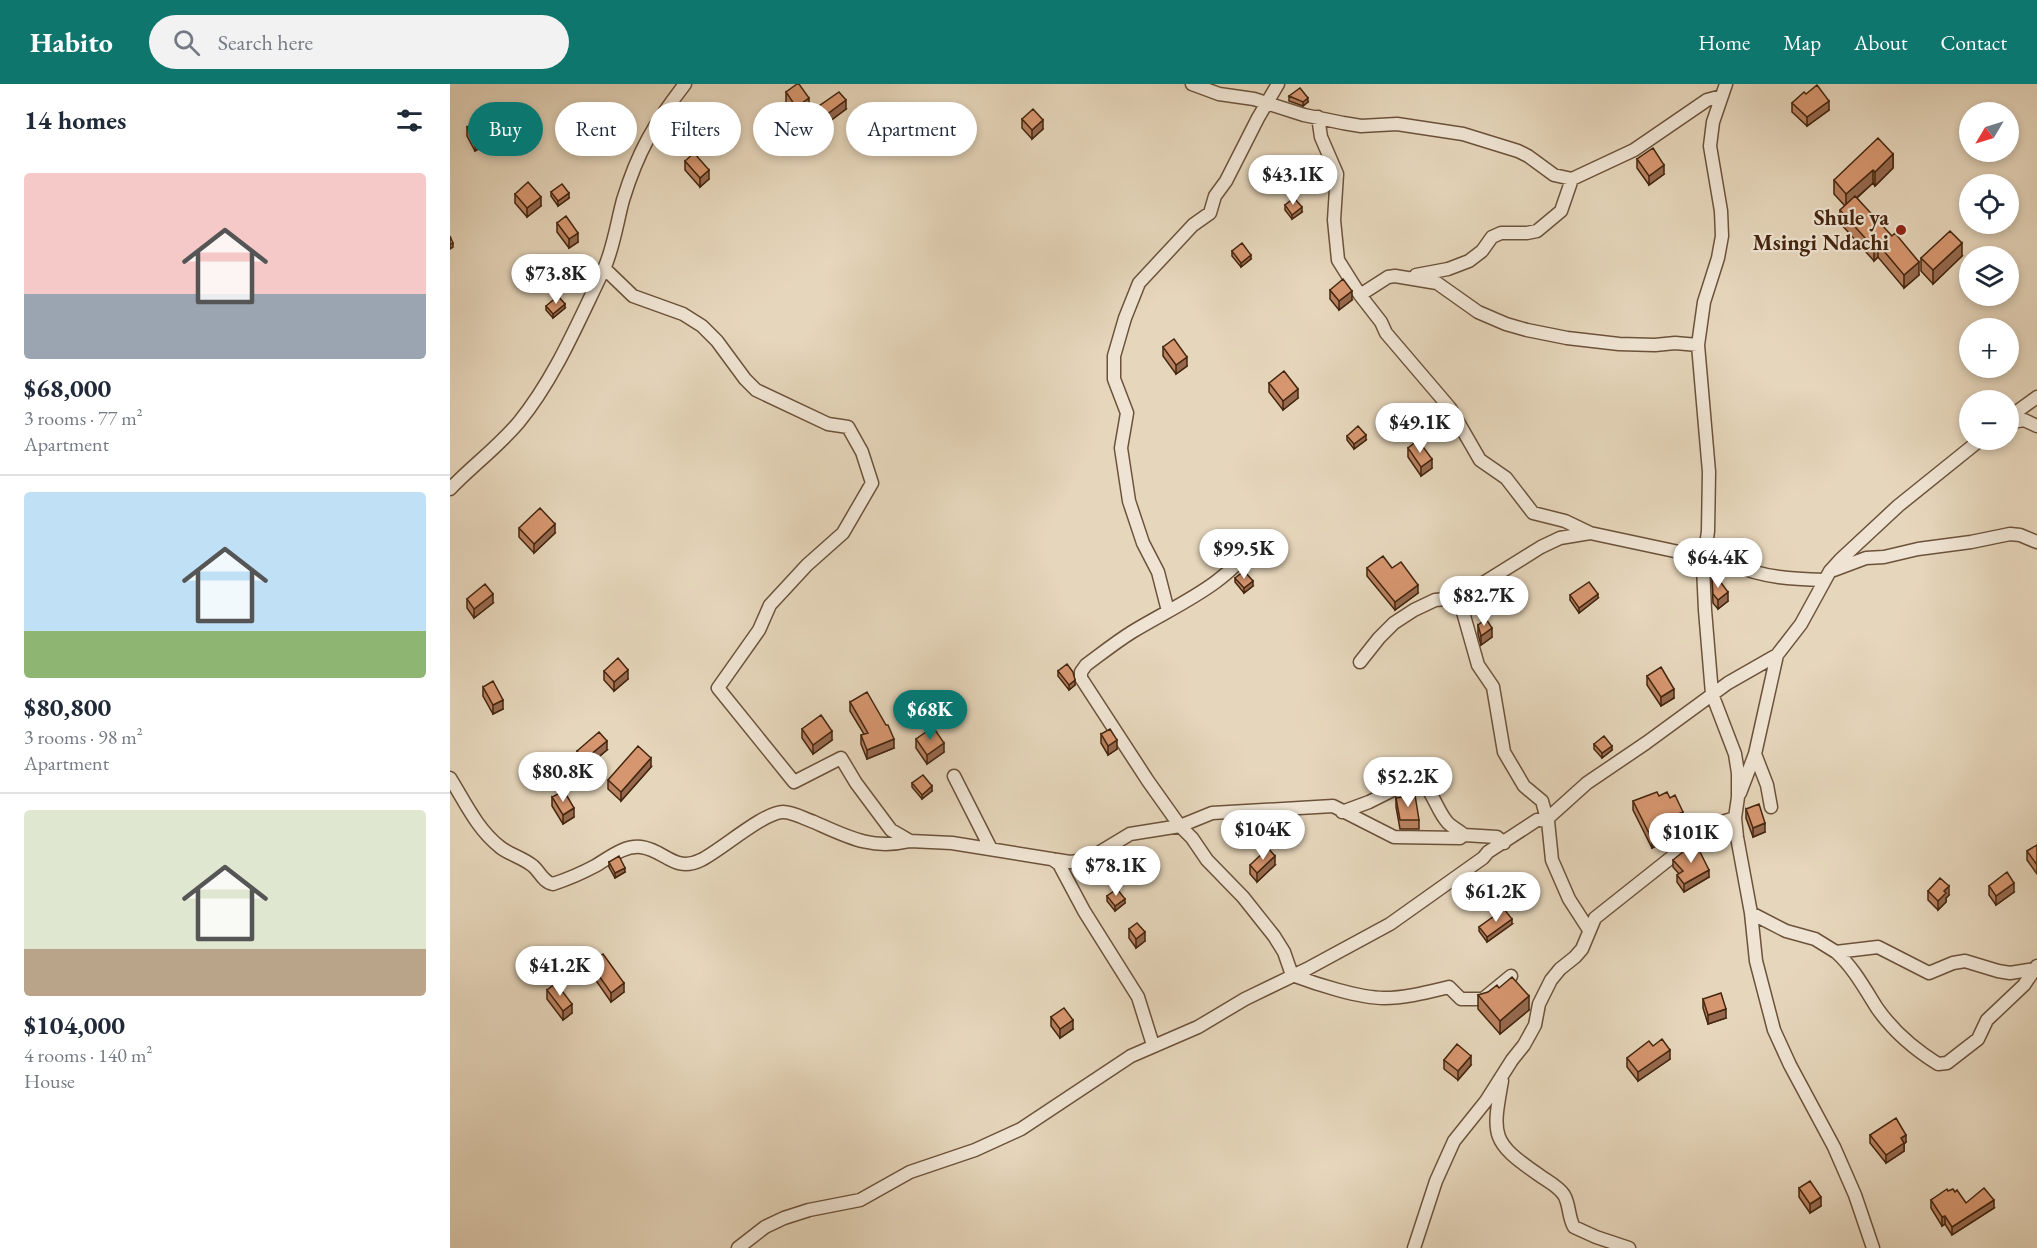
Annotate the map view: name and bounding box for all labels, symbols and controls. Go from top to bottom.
search box [149,15,569,69]
text: Habito [30,24,113,60]
icon: search [170,26,203,59]
text: Search here [218,28,313,57]
text: Home [1698,29,1750,56]
text: Map [1783,29,1821,56]
text: About [1854,29,1907,56]
text: Contact [1940,29,2007,56]
chip: Buy [468,102,543,156]
chip: Rent [555,102,637,156]
chip: Filters [649,102,741,156]
chip: New [753,102,834,156]
chip: Apartment [846,102,977,156]
north arrow [1959,102,2019,162]
map controls [1959,102,2019,450]
text: 14 homes [24,103,126,137]
icon: filters [393,104,426,137]
pin: $43.1K [1244,155,1342,206]
text: $43.1K [1262,161,1324,187]
button: locate [1959,174,2019,234]
place label: Shule ya Msingi Ndachi [1753,203,1890,257]
icon: home [171,212,279,320]
marker: Shule ya Msingi Ndachi [1894,223,1908,237]
button: layers [1959,246,2019,306]
pin: $73.8K [507,254,605,305]
text: $73.8K [525,260,587,286]
button: + [1959,318,2019,378]
text: $68,000 [24,371,111,405]
button: − [1959,390,2019,450]
pin: $49.1K [1371,403,1469,454]
text: 3 rooms · 77 m² [24,405,143,431]
text: $49.1K [1389,409,1451,435]
text: Apartment [24,431,109,457]
pin: $99.5K [1195,529,1293,580]
icon: home [171,531,279,639]
text: $99.5K [1213,535,1275,561]
pin: $64.4K [1669,538,1767,589]
text: $64.4K [1687,544,1749,570]
pin: $82.7K [1435,576,1533,627]
text: $82.7K [1453,582,1515,608]
text: $80,800 [24,690,111,724]
pin: $68K [894,690,966,741]
text: $68K [907,696,953,722]
text: 3 rooms · 98 m² [24,724,143,750]
text: Apartment [24,750,109,776]
pin: $80.8K [514,752,612,803]
pin: $52.2K [1359,757,1457,808]
text: $80.8K [532,758,594,784]
text: $52.2K [1377,763,1439,789]
pin: $104K [1221,810,1305,861]
pin: $101K [1649,813,1733,864]
text: $104K [1235,816,1291,842]
text: $101K [1663,819,1719,845]
pin: $78.1K [1067,846,1165,897]
icon: home [171,849,279,957]
text: $78.1K [1085,852,1147,878]
pin: $61.2K [1447,872,1545,923]
text: $61.2K [1465,878,1527,904]
pin: $41.2K [511,946,609,997]
text: $41.2K [529,952,591,978]
text: $104,000 [24,1008,125,1042]
text: 4 rooms · 140 m² [24,1042,152,1068]
text: House [24,1068,75,1094]

